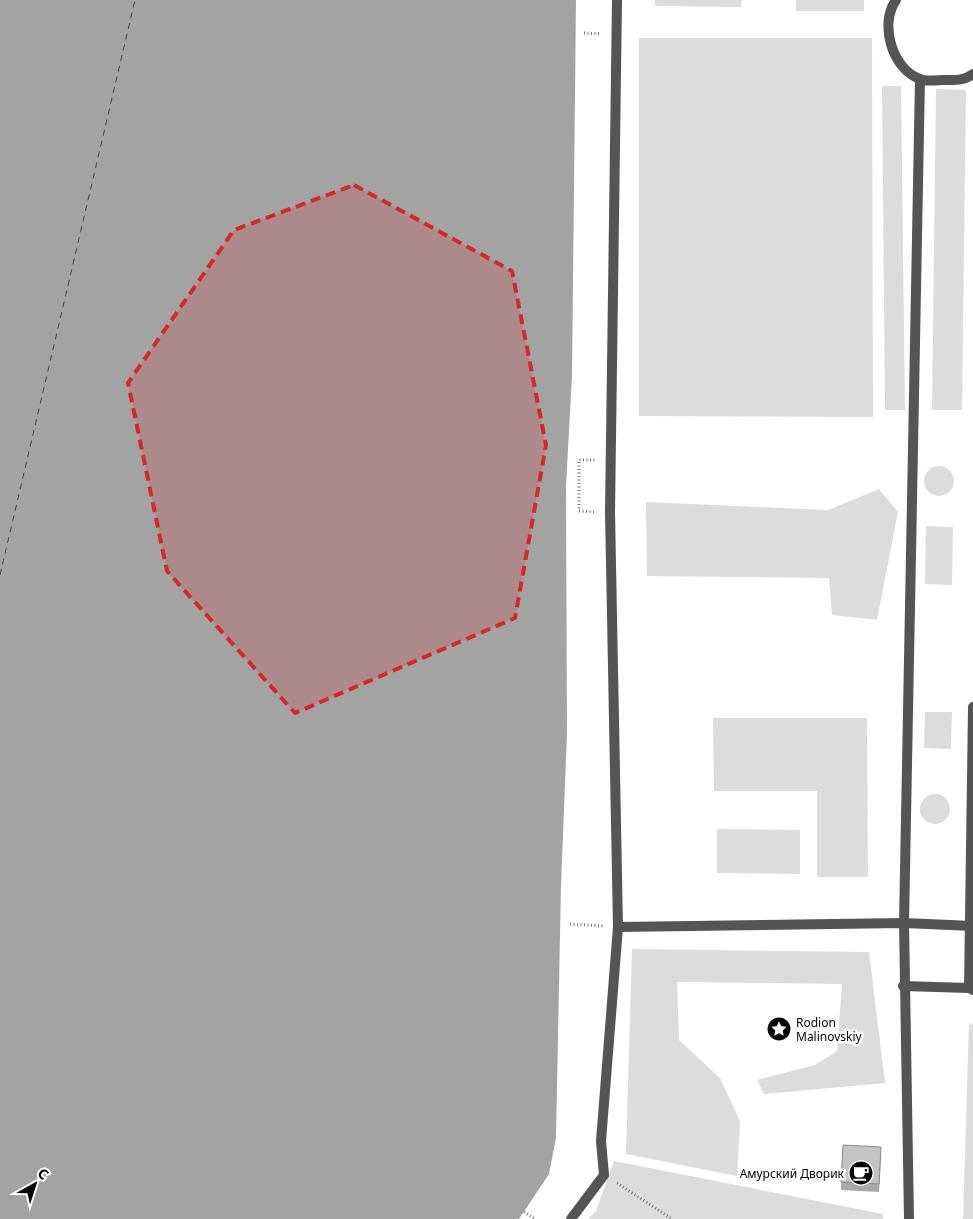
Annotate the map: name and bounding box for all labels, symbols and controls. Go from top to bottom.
place label: Rodion Malinovskiy [796,1014,863,1045]
place icon: Rodion Malinovskiy [766,1016,792,1042]
north arrow [10,1159,60,1209]
cafe icon: Амурский Дворик [848,1160,874,1186]
text: С [34,1163,53,1184]
place label: Амурский Дворик [740,1165,845,1182]

